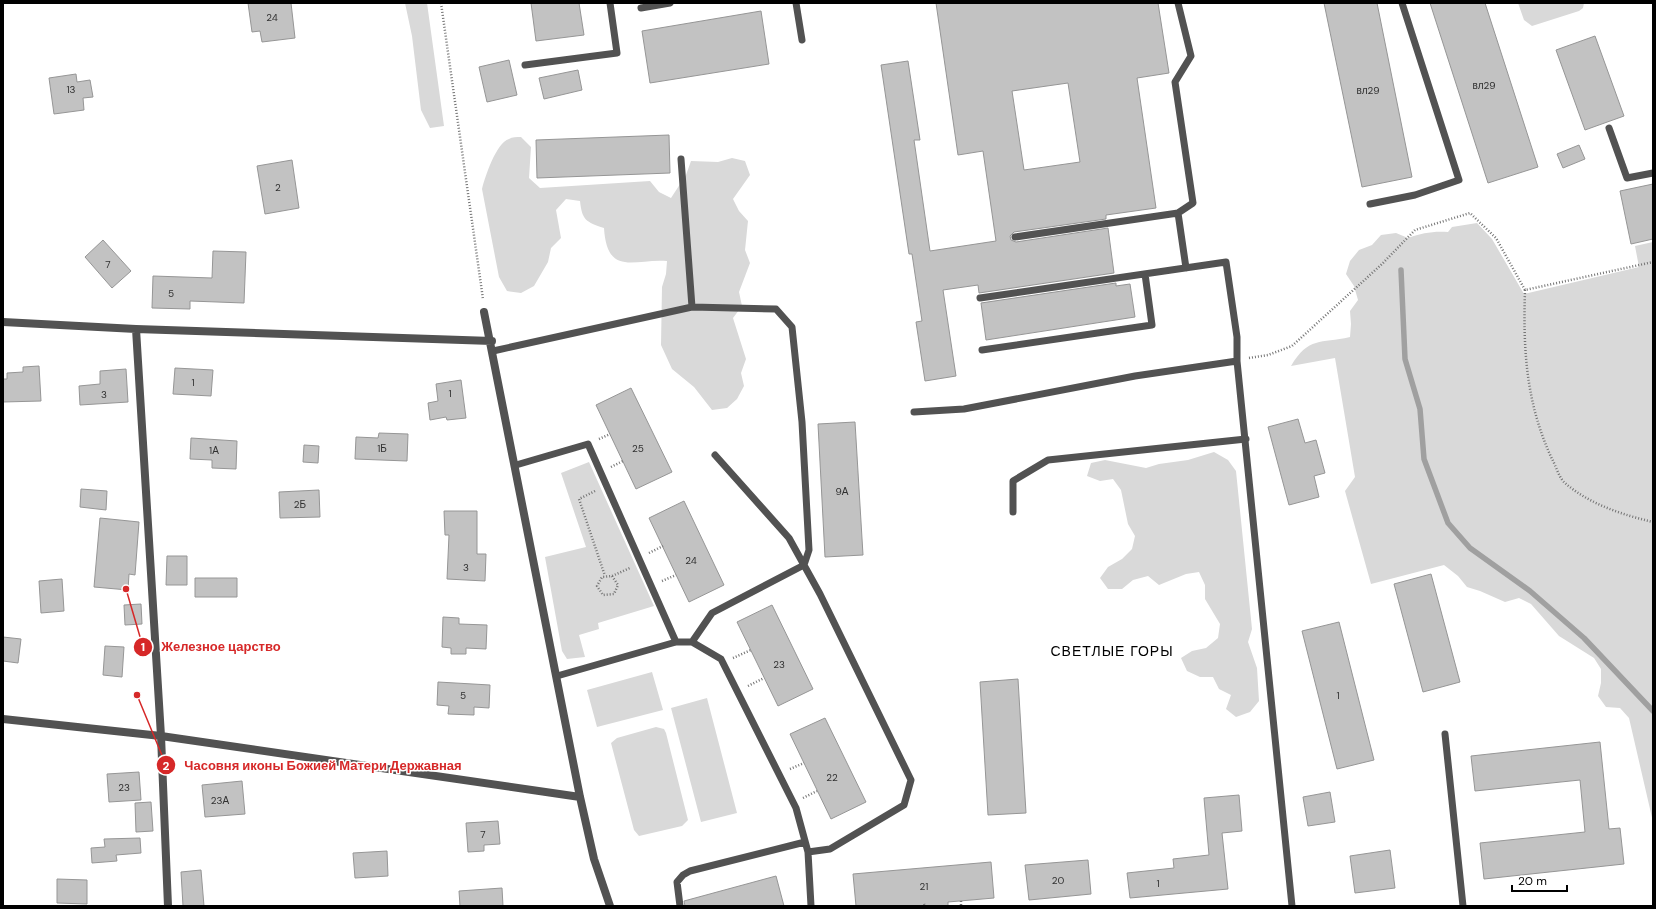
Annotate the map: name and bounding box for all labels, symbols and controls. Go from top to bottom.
house number: 24 [266,11,278,24]
house number: вл29 [1473,79,1495,92]
house number: 13 [66,83,76,96]
house number: вл29 [1357,84,1379,97]
house number: 2 [275,181,281,194]
house number: 7 [105,258,111,271]
house number: 5 [168,287,174,300]
house number: 1 [191,376,195,389]
house number: 1 [448,387,452,400]
house number: 3 [101,388,107,401]
house number: 1Б [377,442,387,455]
house number: 25 [632,442,644,455]
house number: 1А [209,444,219,457]
house number: 9А [836,485,849,498]
house number: 2Б [294,498,307,511]
house number: 24 [685,554,697,567]
house number: 3 [463,561,469,574]
callout: Железное царство [133,634,288,659]
text: Железное царство [160,638,281,655]
text: 1 [141,639,145,655]
district label: СВЕТЛЫЕ ГОРЫ [1050,642,1174,660]
house number: 23 [773,658,785,671]
house number: 5 [460,689,466,702]
house number: 1 [1336,689,1340,702]
callout: Часовня иконы Божией Матери Державная [156,753,469,778]
text: Часовня иконы Божией Матери Державная [184,757,462,774]
text: 2 [163,758,170,774]
house number: 22 [826,771,838,784]
house number: 23 [118,781,130,794]
house number: 23А [211,794,229,807]
house number: 7 [480,828,486,841]
scale bar [1512,867,1567,893]
text: 20 m [1518,873,1547,889]
house number: 20 [1052,874,1064,887]
house number: 1 [1156,877,1160,890]
house number: 21 [920,880,928,893]

